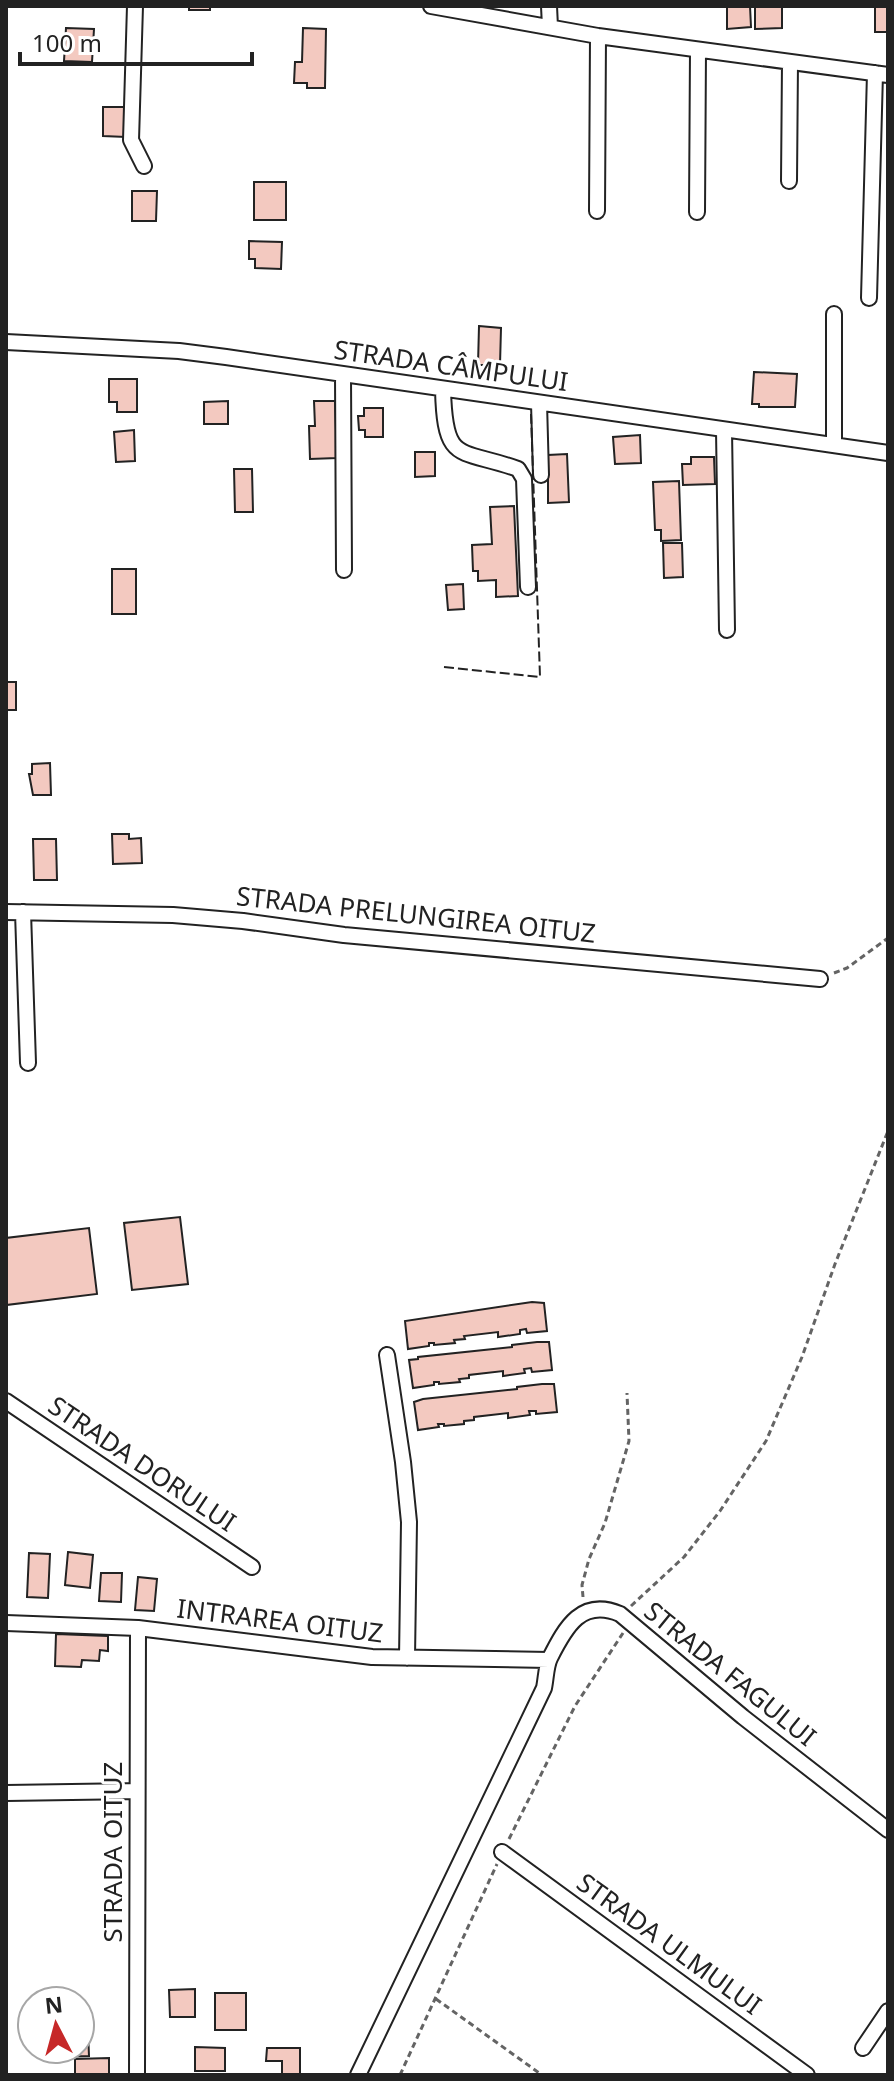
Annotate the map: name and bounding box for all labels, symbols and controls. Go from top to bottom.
scale bar [20,16,252,66]
text: 100 m [32,26,102,59]
street label: STRADA CÂMPULUI [332,331,570,399]
street label: STRADA PRELUNGIREA OITUZ [235,877,598,951]
street label: STRADA DORULUI [42,1387,243,1539]
street label: INTRAREA OITUZ [175,1590,385,1651]
street label: STRADA FAGULUI [637,1593,824,1754]
street label: STRADA OITUZ [94,1762,130,1942]
street label: STRADA ULMULUI [570,1864,769,2022]
north arrow [16,1985,96,2065]
text: N [43,1988,64,2020]

